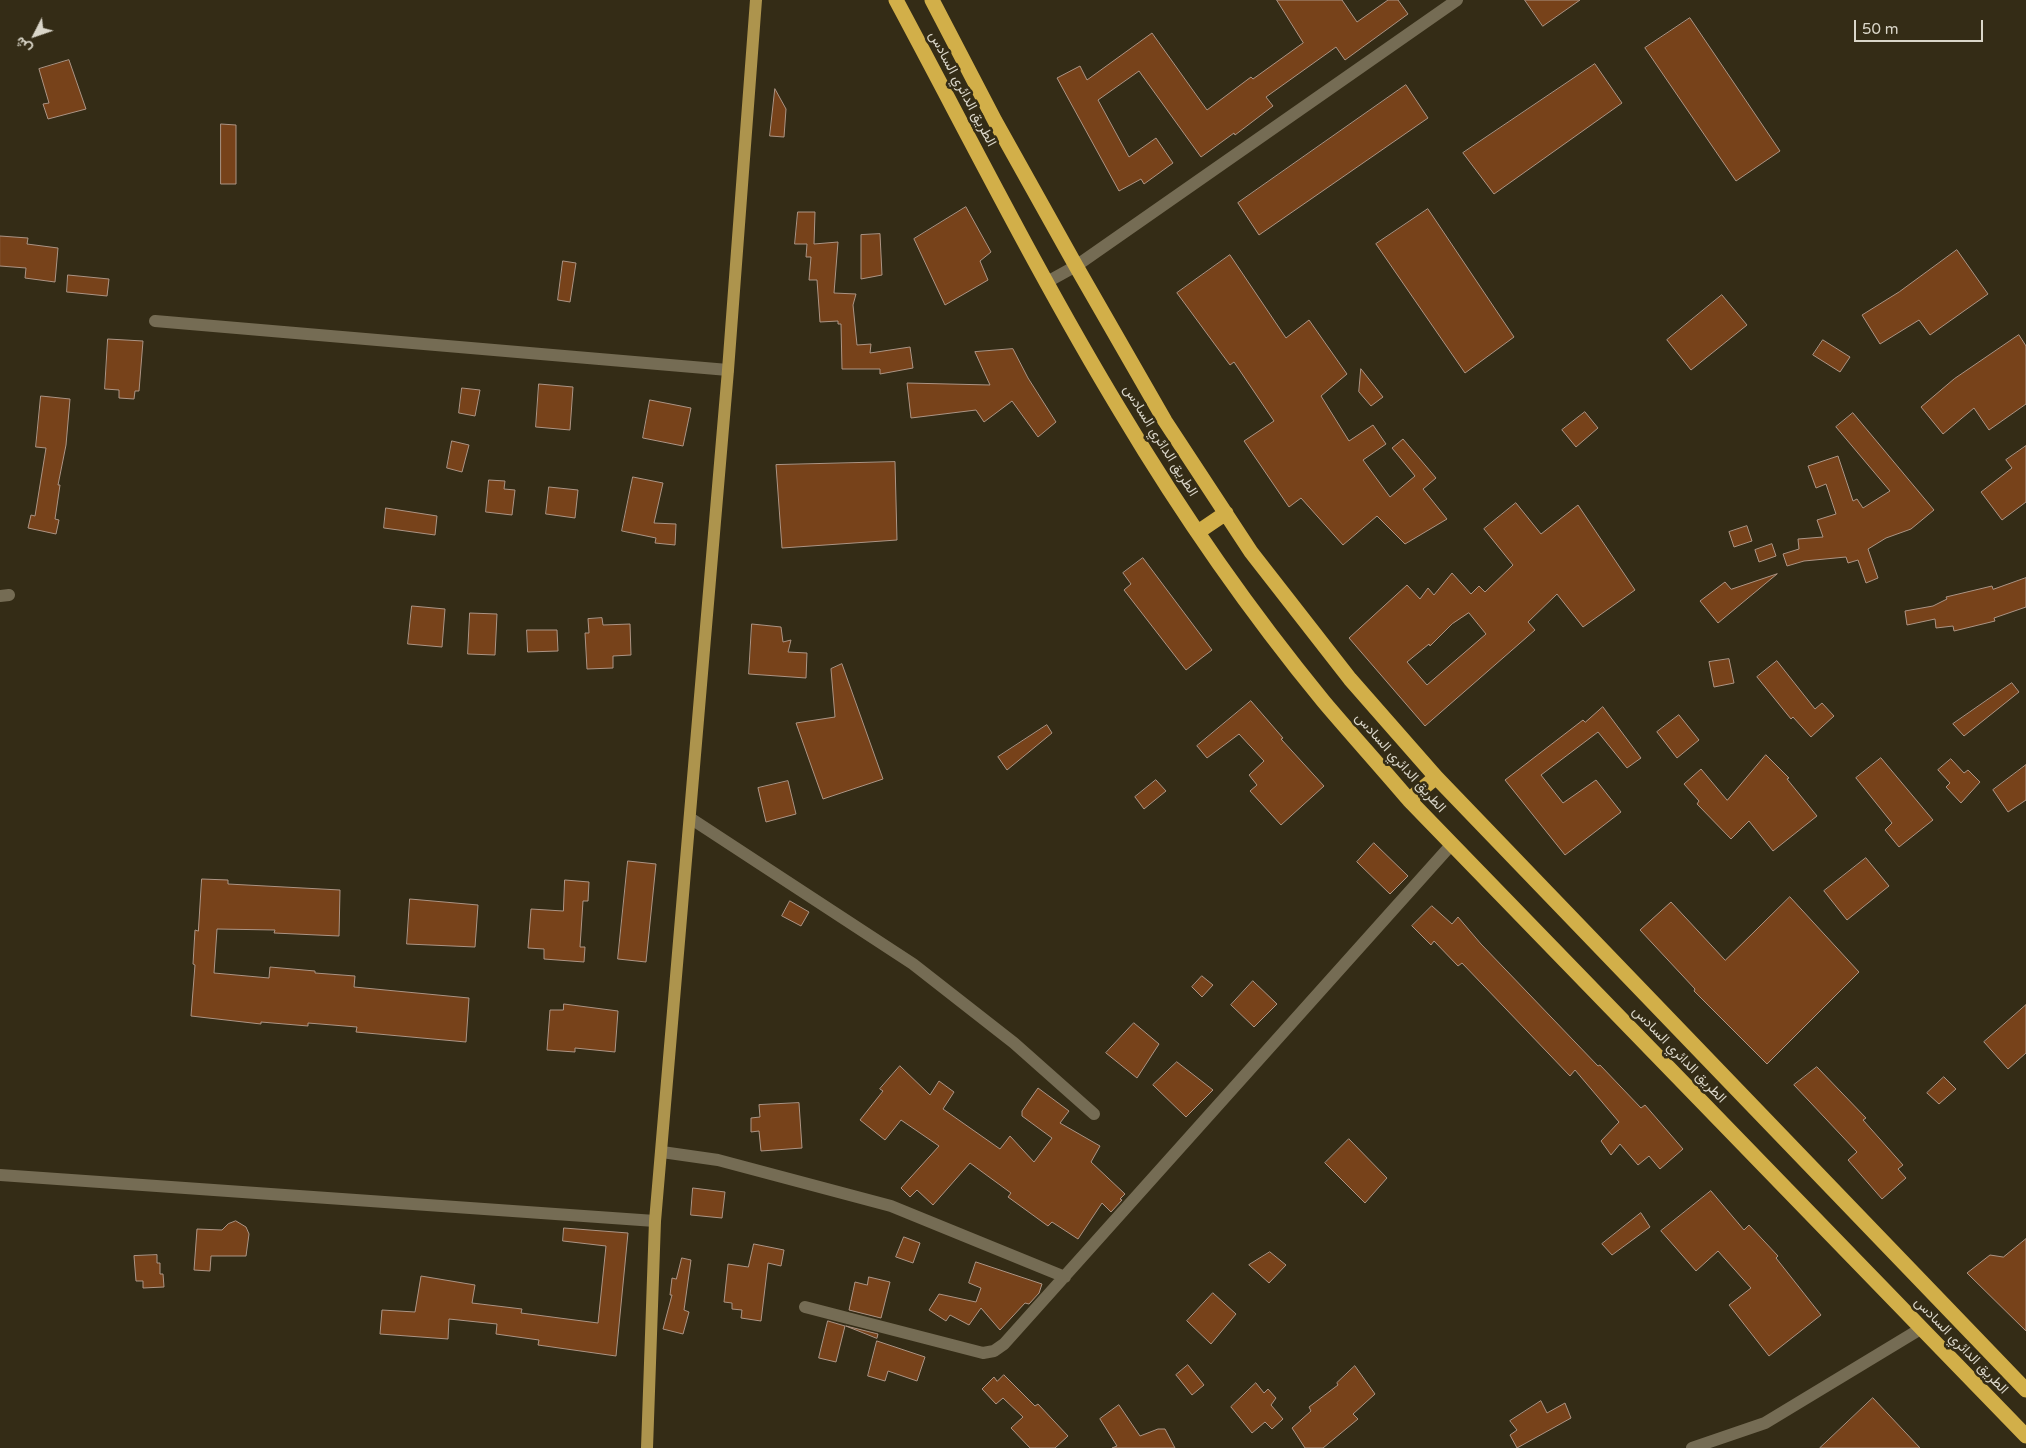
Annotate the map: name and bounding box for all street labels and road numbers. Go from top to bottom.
street label: الطريق الدائري السادس [925,28,999,150]
street label: الطريق الدائري السادس [1119,382,1201,500]
street label: الطريق الدائري السادس [1351,710,1449,816]
street label: الطريق الدائري السادس [1628,1003,1730,1107]
street label: الطريق الدائري السادس [1910,1294,2012,1398]

